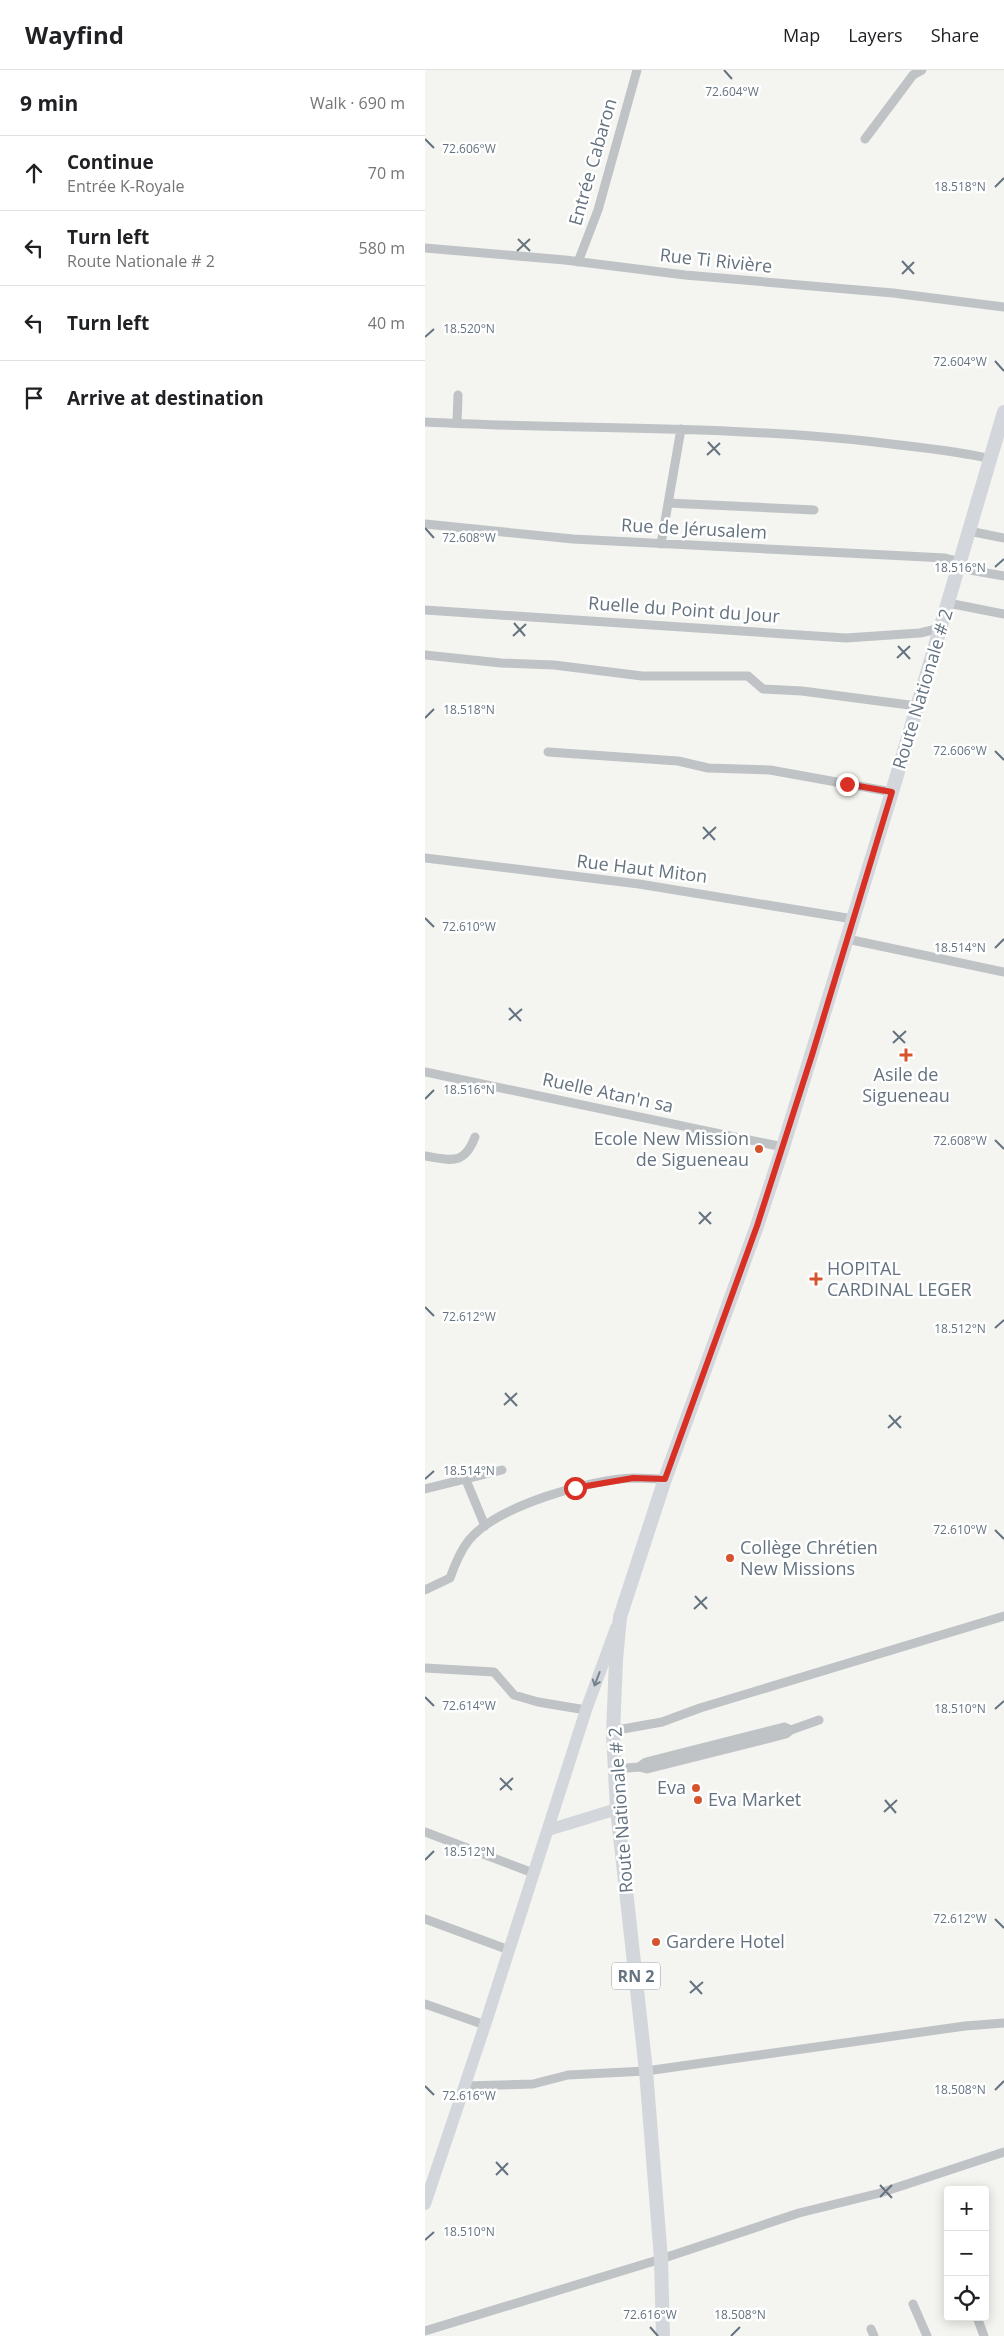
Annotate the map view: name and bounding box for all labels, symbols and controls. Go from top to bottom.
text: Wayfind [25,18,124,51]
text: Map [783,23,820,47]
text: Layers [848,23,903,47]
text: Share [931,23,979,47]
text: 72.604°W [705,83,759,100]
text: 9 min [20,89,78,117]
text: Walk · 690 m [310,92,405,114]
street label: Entrée Cabaron [562,95,622,228]
text: 72.606°W [442,140,496,157]
text: Continue [67,149,154,175]
icon: ahead [20,159,48,187]
text: 70 m [368,162,405,184]
text: Entrée K-Royale [67,175,184,197]
text: 18.518°N [934,178,986,195]
text: Turn left [67,224,149,250]
icon: left [20,234,48,262]
text: 580 m [359,237,405,259]
street label: Rue Ti Rivière [659,242,773,278]
text: Route Nationale # 2 [67,250,215,272]
icon: left [20,309,48,337]
text: Turn left [67,310,149,336]
text: 40 m [368,312,405,334]
text: 18.520°N [443,320,495,337]
text: 72.604°W [933,353,987,370]
icon: arrive [20,384,48,412]
text: Arrive at destination [67,385,264,411]
street label: Rue de Jérusalem [621,512,768,544]
text: 72.608°W [442,529,496,546]
text: 18.516°N [934,559,986,576]
street label: Ruelle du Point du Jour [587,590,781,628]
street label: Route Nationale # 2 [886,606,958,772]
text: 18.518°N [443,701,495,718]
text: 72.606°W [933,742,987,759]
route end [836,773,859,796]
street label: Rue Haut Miton [575,848,709,888]
text: 72.610°W [442,918,496,935]
text: 18.514°N [934,939,986,956]
marker: Asile de Sigueneau [899,1048,913,1062]
place label: Asile de Sigueneau [862,1062,950,1107]
street label: Ruelle Atan'n sa [541,1066,676,1118]
text: 18.516°N [443,1081,495,1098]
place label: Ecole New Mission de Sigueneau [594,1126,749,1171]
text: 72.608°W [933,1132,987,1149]
marker: Ecole New Mission de Sigueneau [753,1143,765,1155]
place label: HOPITAL CARDINAL LEGER [827,1256,972,1301]
marker: HOPITAL CARDINAL LEGER [809,1272,823,1286]
text: 72.612°W [442,1308,496,1325]
text: 18.512°N [934,1320,986,1337]
text: 18.514°N [443,1462,495,1479]
route start [564,1477,587,1500]
text: 72.610°W [933,1521,987,1538]
place label: Collège Chrétien New Missions [740,1535,878,1580]
marker: Collège Chrétien New Missions [724,1552,736,1564]
one-way arrow [592,1671,601,1686]
text: 72.614°W [442,1697,496,1714]
text: 18.510°N [934,1700,986,1717]
street label: Route Nationale # 2 [602,1726,638,1894]
place label: Eva [657,1775,686,1799]
marker: Eva [690,1782,702,1794]
place label: Eva Market [708,1787,801,1811]
marker: Eva Market [692,1794,704,1806]
text: 18.512°N [443,1843,495,1860]
text: 72.612°W [933,1910,987,1927]
place label: Gardere Hotel [666,1929,785,1953]
marker: Gardere Hotel [650,1936,662,1948]
road number: RN 2 [612,1962,660,1990]
text: 18.508°N [934,2081,986,2098]
text: 72.616°W [442,2087,496,2104]
map controls [944,2186,989,2321]
button: + [944,2186,989,2231]
text: 18.510°N [443,2223,495,2240]
button: − [944,2231,989,2276]
button: locate [944,2276,989,2321]
text: 72.616°W [623,2306,677,2323]
text: 18.508°N [714,2306,766,2323]

